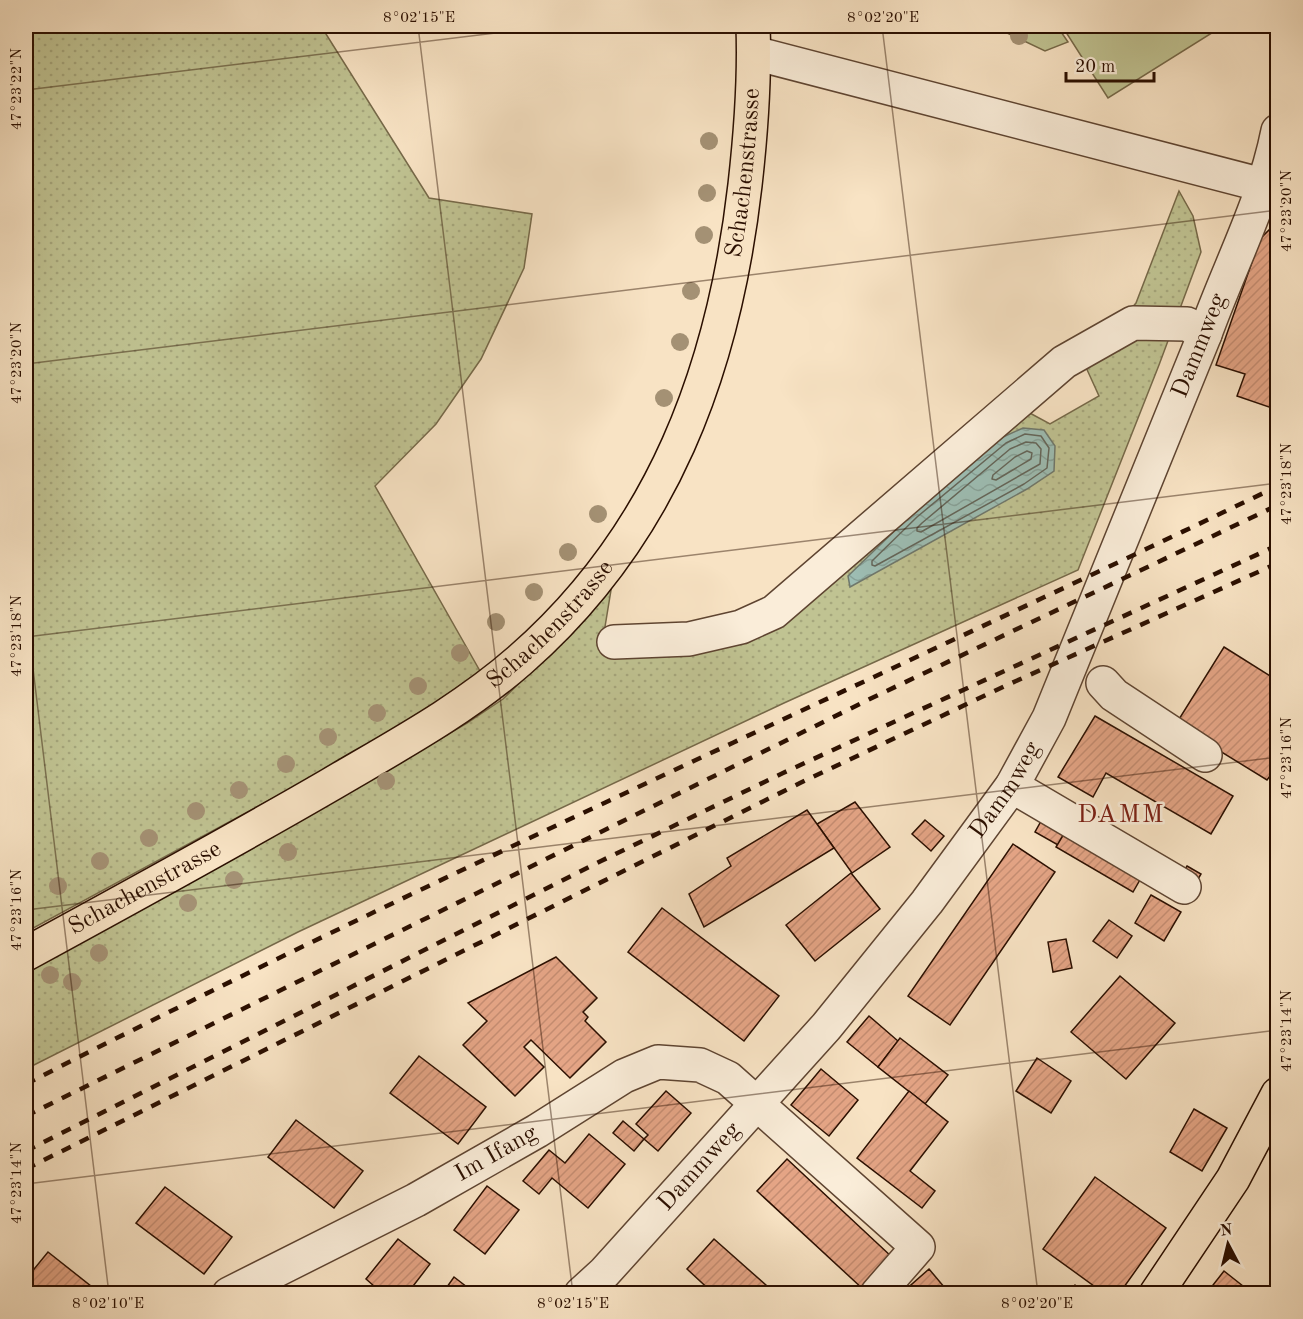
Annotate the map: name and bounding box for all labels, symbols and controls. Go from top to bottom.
text: 8°02'15"E [383,11,455,26]
text: 8°02'20"E [847,11,919,26]
scale bar [1066,45,1154,83]
text: 47°23'22"N [10,48,25,130]
text: 20 m [1075,58,1115,76]
street label: Schachenstrasse [723,88,765,260]
text: 47°23'20"N [1280,170,1295,252]
street label: Dammweg [1168,290,1231,402]
text: 47°23'20"N [10,322,25,404]
text: 47°23'18"N [1280,443,1295,525]
street label: Schachenstrasse [483,556,619,694]
text: 47°23'18"N [10,595,25,677]
text: 47°23'16"N [1280,717,1295,799]
street label: Dammweg [966,738,1046,843]
district label: DAMM [1077,802,1165,828]
street label: Schachenstrasse [65,837,226,940]
text: 47°23'16"N [10,869,25,951]
text: 47°23'14"N [1280,990,1295,1072]
street label: Dammweg [654,1118,746,1216]
street label: Im Ifang [451,1121,542,1187]
text: 47°23'14"N [10,1142,25,1224]
north arrow [1198,1214,1258,1274]
text: N [1219,1222,1234,1240]
text: 8°02'10"E [72,1297,144,1312]
text: 8°02'15"E [537,1297,609,1312]
text: 8°02'20"E [1001,1297,1073,1312]

